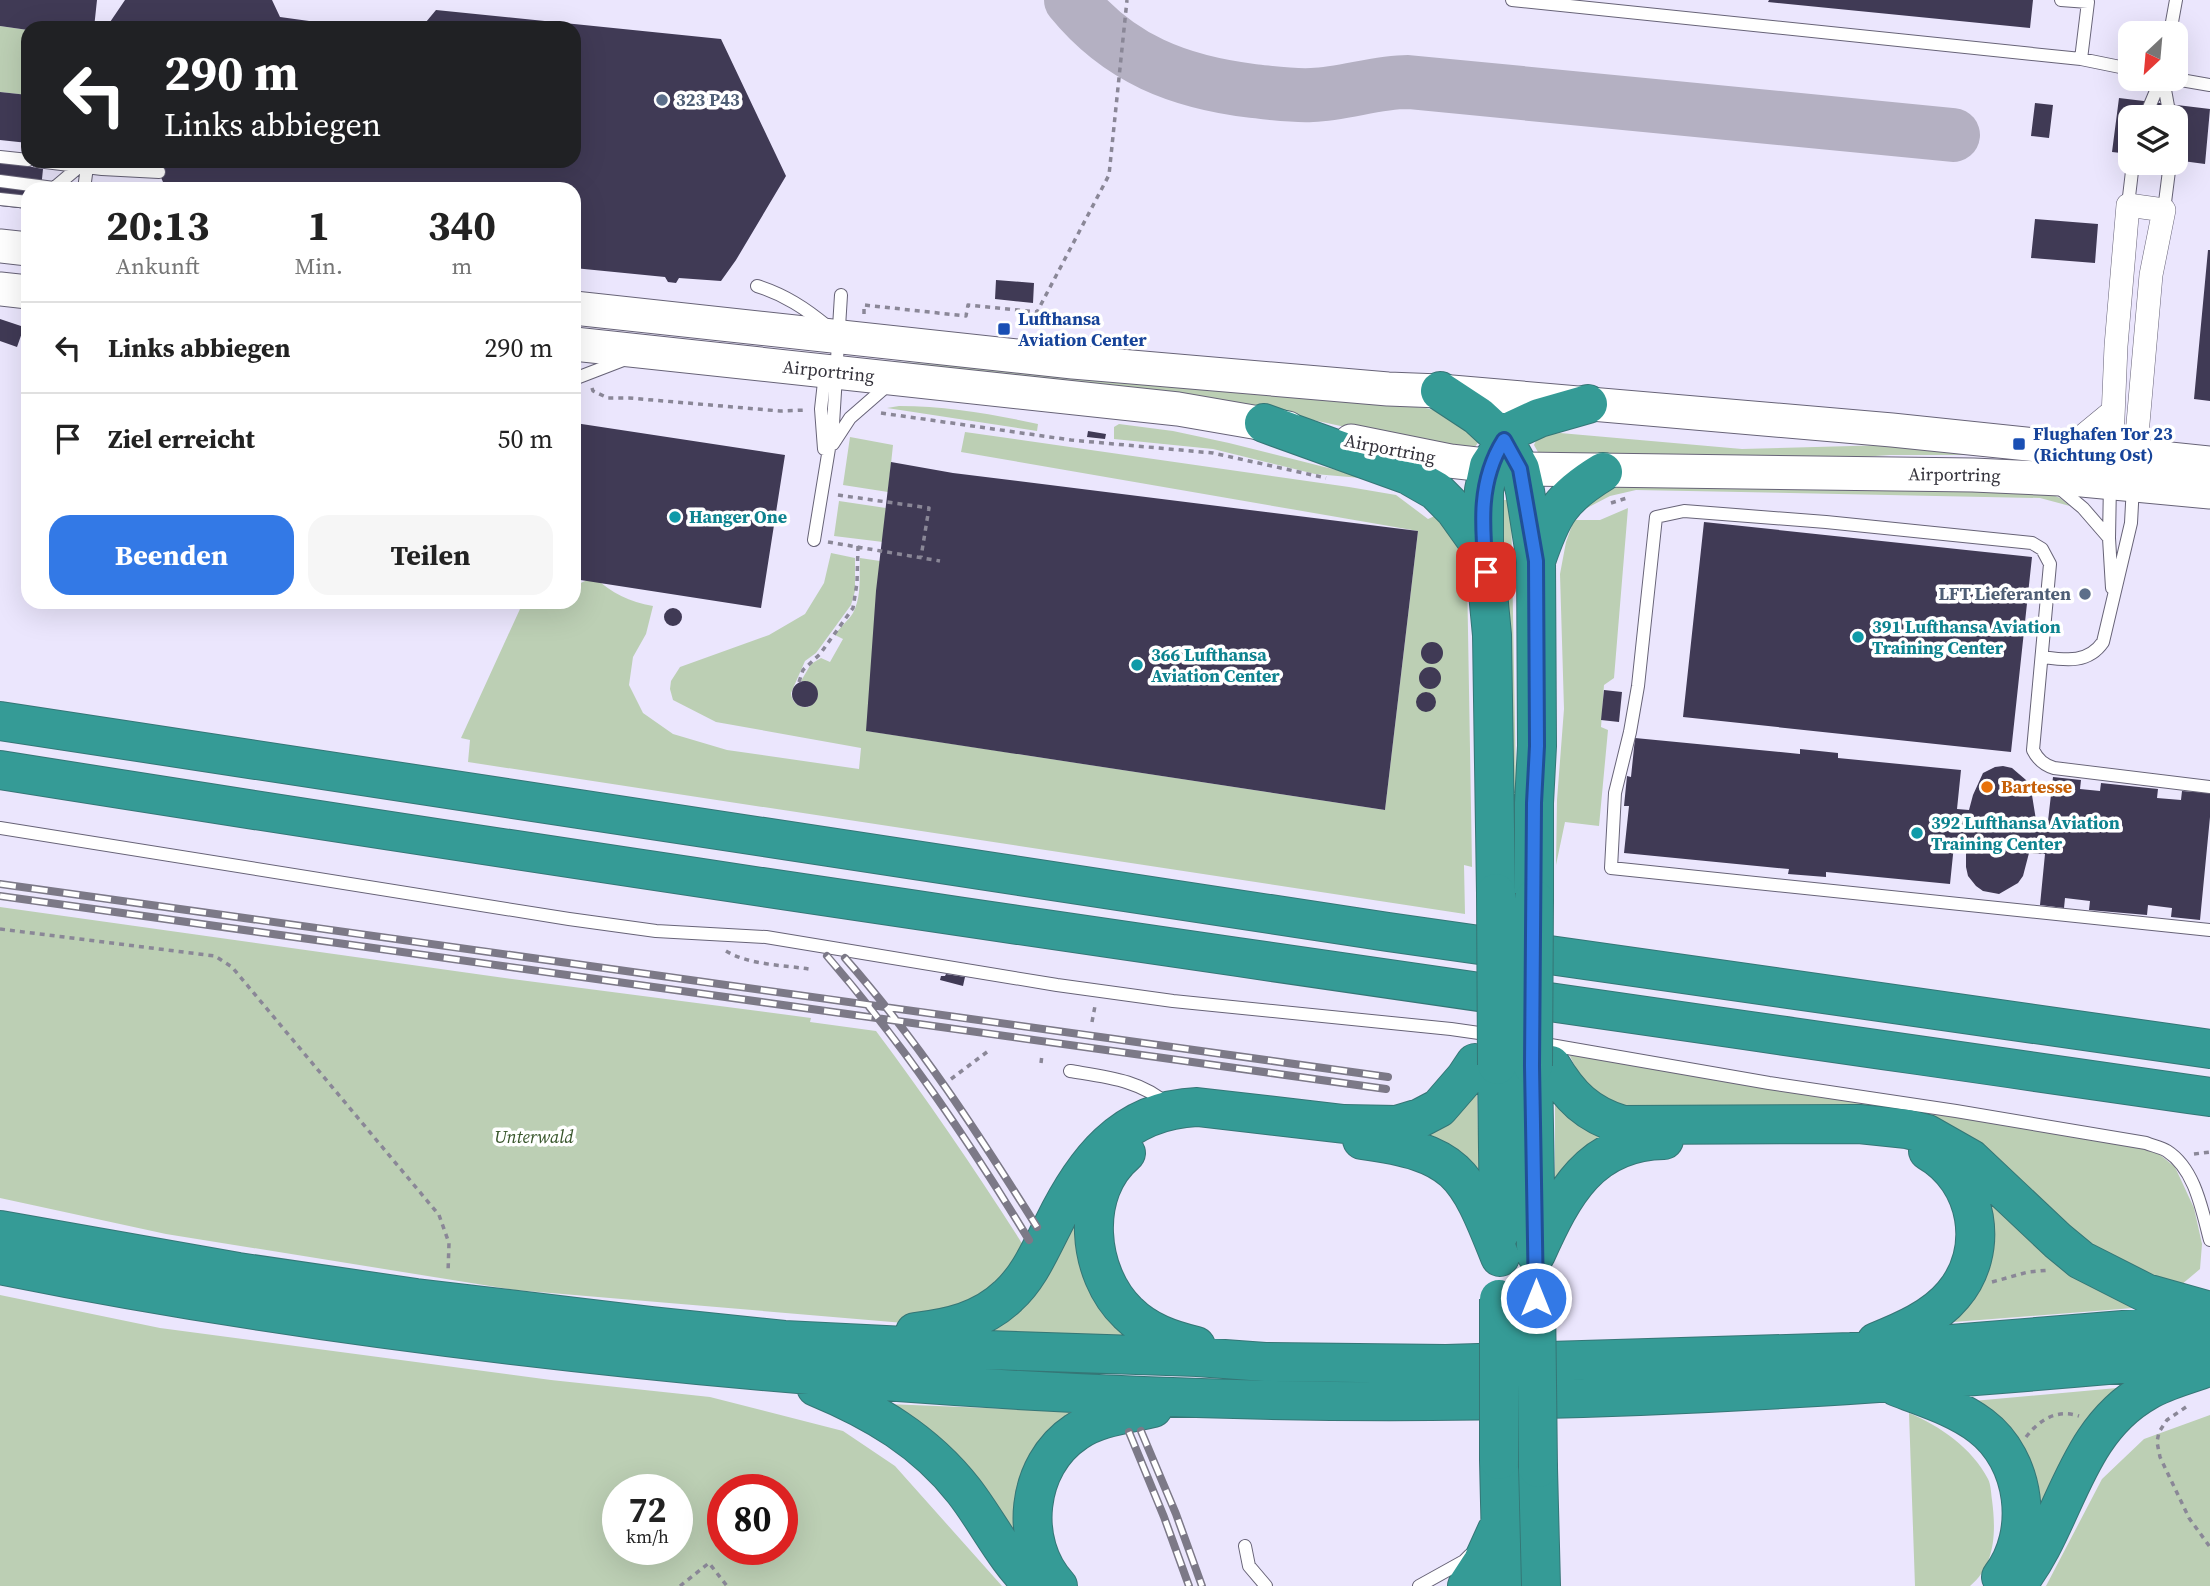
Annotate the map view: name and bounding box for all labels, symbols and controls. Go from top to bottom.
north arrow [2118,21,2188,91]
map controls [2118,21,2188,175]
text: 290 m [164,39,299,106]
icon: left [49,49,140,140]
place label: 323 P43 [676,87,740,112]
marker: 323 P43 [654,92,670,108]
text: Links abbiegen [164,103,381,147]
button: layers [2118,105,2188,175]
text: 20:13 [106,196,210,254]
text: 1 [307,196,330,254]
text: 340 [428,196,496,254]
text: Ankunft [116,250,200,282]
text: Min. [294,250,343,282]
text: m [452,250,472,282]
place label: Lufthansa Aviation Center [1018,306,1147,352]
marker: Lufthansa Aviation Center [996,321,1012,337]
icon: left [49,329,87,367]
text: Links abbiegen [108,330,291,366]
text: 290 m [485,330,553,366]
street label: Airportring [781,354,876,388]
icon: arrive [49,420,87,458]
text: Ziel erreicht [108,421,255,457]
text: 50 m [498,421,553,457]
place label: Flughafen Tor 23 (Richtung Ost) [2033,421,2173,467]
street label: Airportring [1342,427,1438,470]
marker: Flughafen Tor 23 (Richtung Ost) [2011,436,2027,452]
street label: Airportring [1908,461,2001,488]
place label: Hanger One [689,504,787,529]
marker: Hanger One [667,509,683,525]
button: Beenden [49,515,294,595]
button: Teilen [308,515,553,595]
pin [1456,542,1516,602]
icon: arrive [1467,553,1505,591]
place label: LFT Lieferanten [1938,581,2071,606]
marker: LFT Lieferanten [2077,586,2093,602]
place label: 391 Lufthansa Aviation Training Center [1872,614,2061,660]
marker: 391 Lufthansa Aviation Training Center [1850,629,1866,645]
place label: 366 Lufthansa Aviation Center [1151,642,1280,688]
marker: 366 Lufthansa Aviation Center [1129,657,1145,673]
place label: Bartesse [2001,774,2072,799]
marker: Bartesse [1979,779,1995,795]
place label: 392 Lufthansa Aviation Training Center [1931,810,2120,856]
marker: 392 Lufthansa Aviation Training Center [1909,825,1925,841]
park label: Unterwald [494,1124,574,1149]
position arrow [1499,1261,1573,1335]
speed limit sign: 80 [707,1474,798,1565]
text: 72 [629,1486,666,1534]
text: km/h [626,1524,669,1549]

